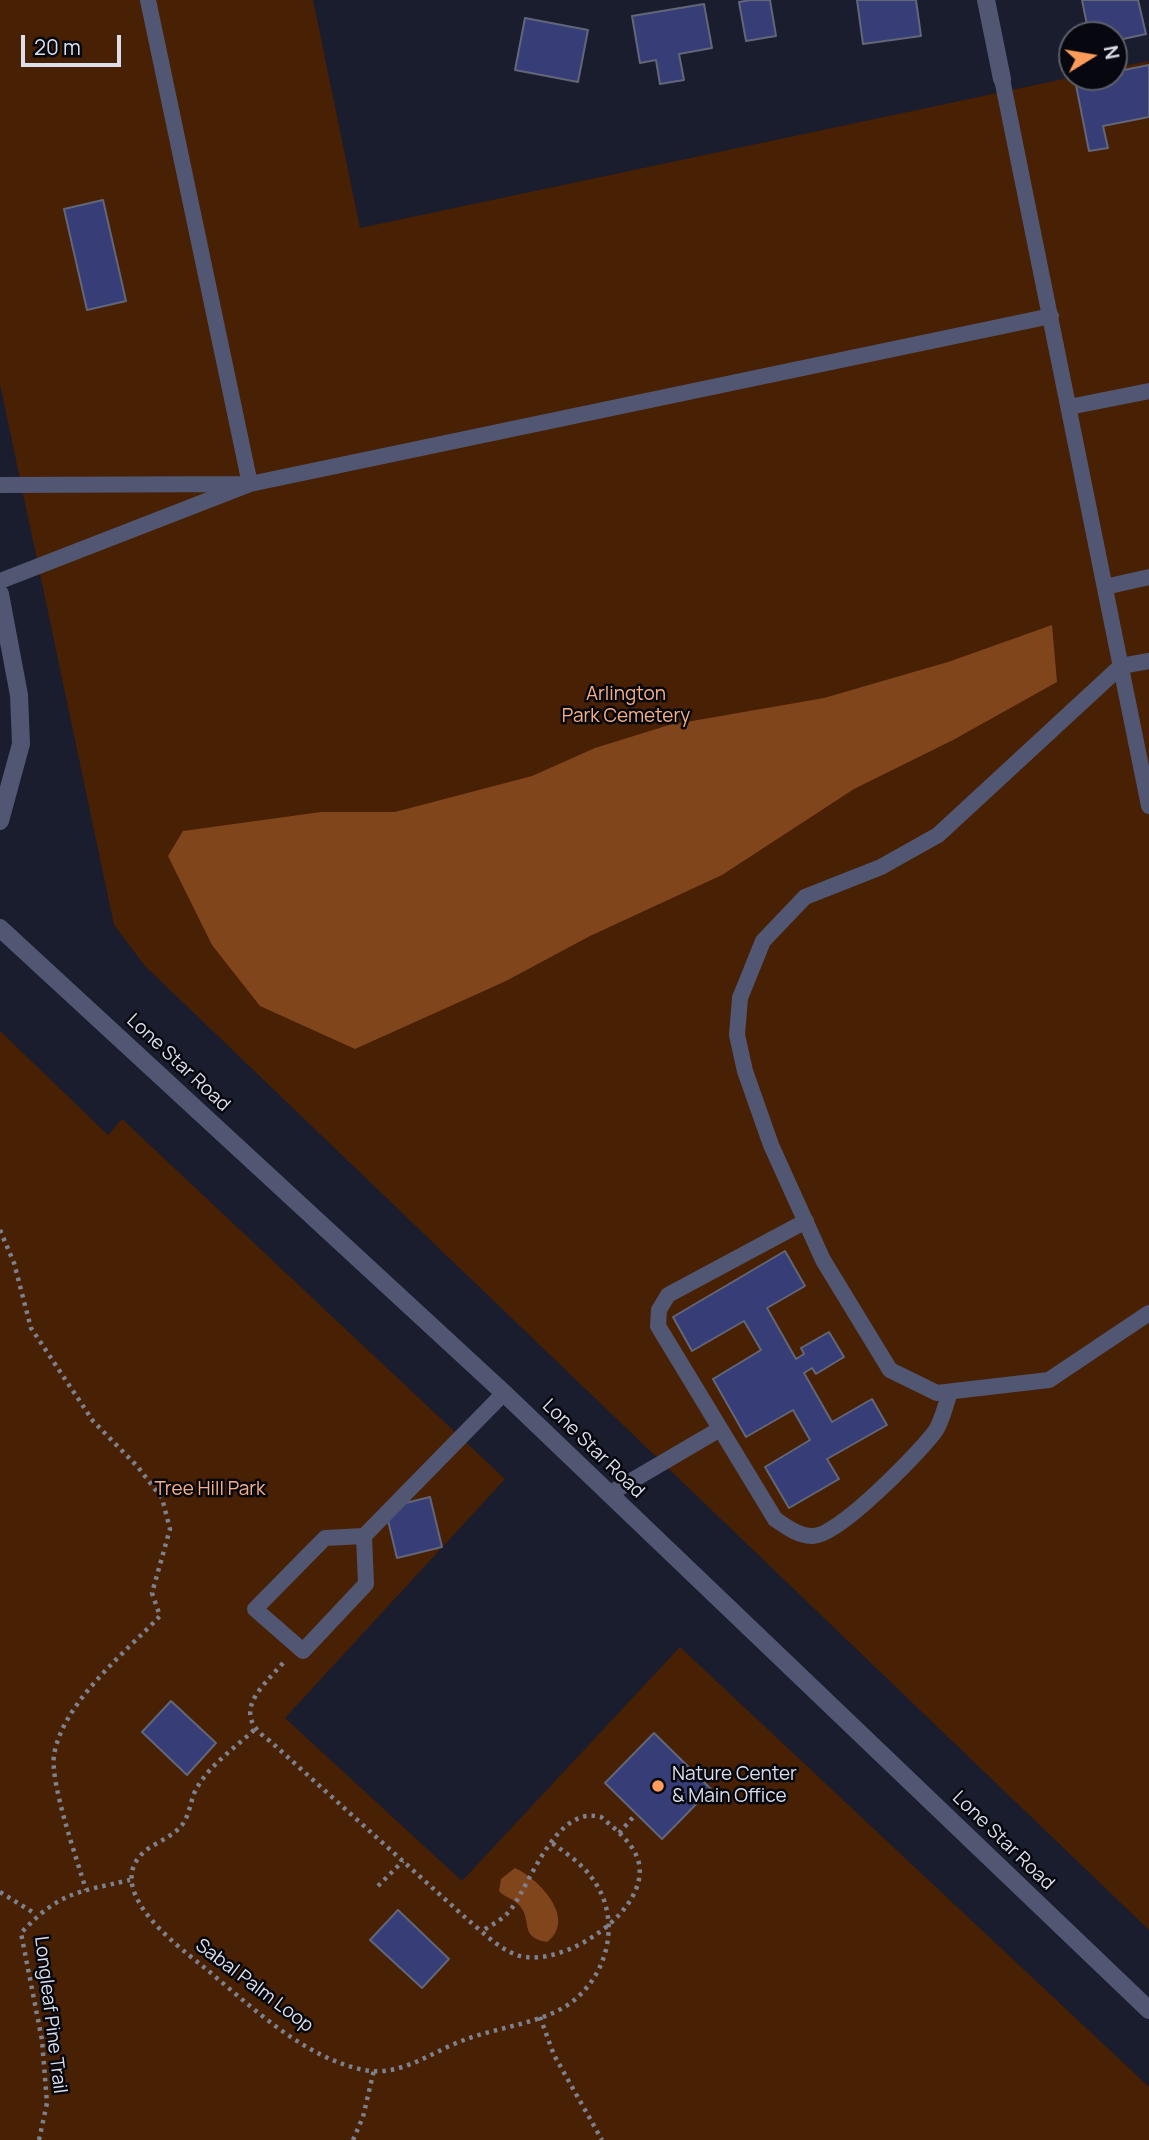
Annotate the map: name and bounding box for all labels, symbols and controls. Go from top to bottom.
scale bar [24,21,124,65]
north arrow [1058,21,1128,91]
text: 20 m [34,33,81,61]
text: N [1098,43,1126,62]
park label: Arlington Park Cemetery [562,684,690,728]
street label: Lone Star Road [122,1009,234,1117]
street label: Lone Star Road [537,1395,649,1503]
park label: Tree Hill Park [154,1479,266,1501]
place label: Nature Center & Main Office [672,1764,797,1808]
marker: Nature Center & Main Office [650,1778,666,1794]
street label: Lone Star Road [947,1787,1059,1895]
street label: Sabal Palm Loop [191,1934,317,2038]
street label: Longleaf Pine Trail [29,1935,71,2095]

